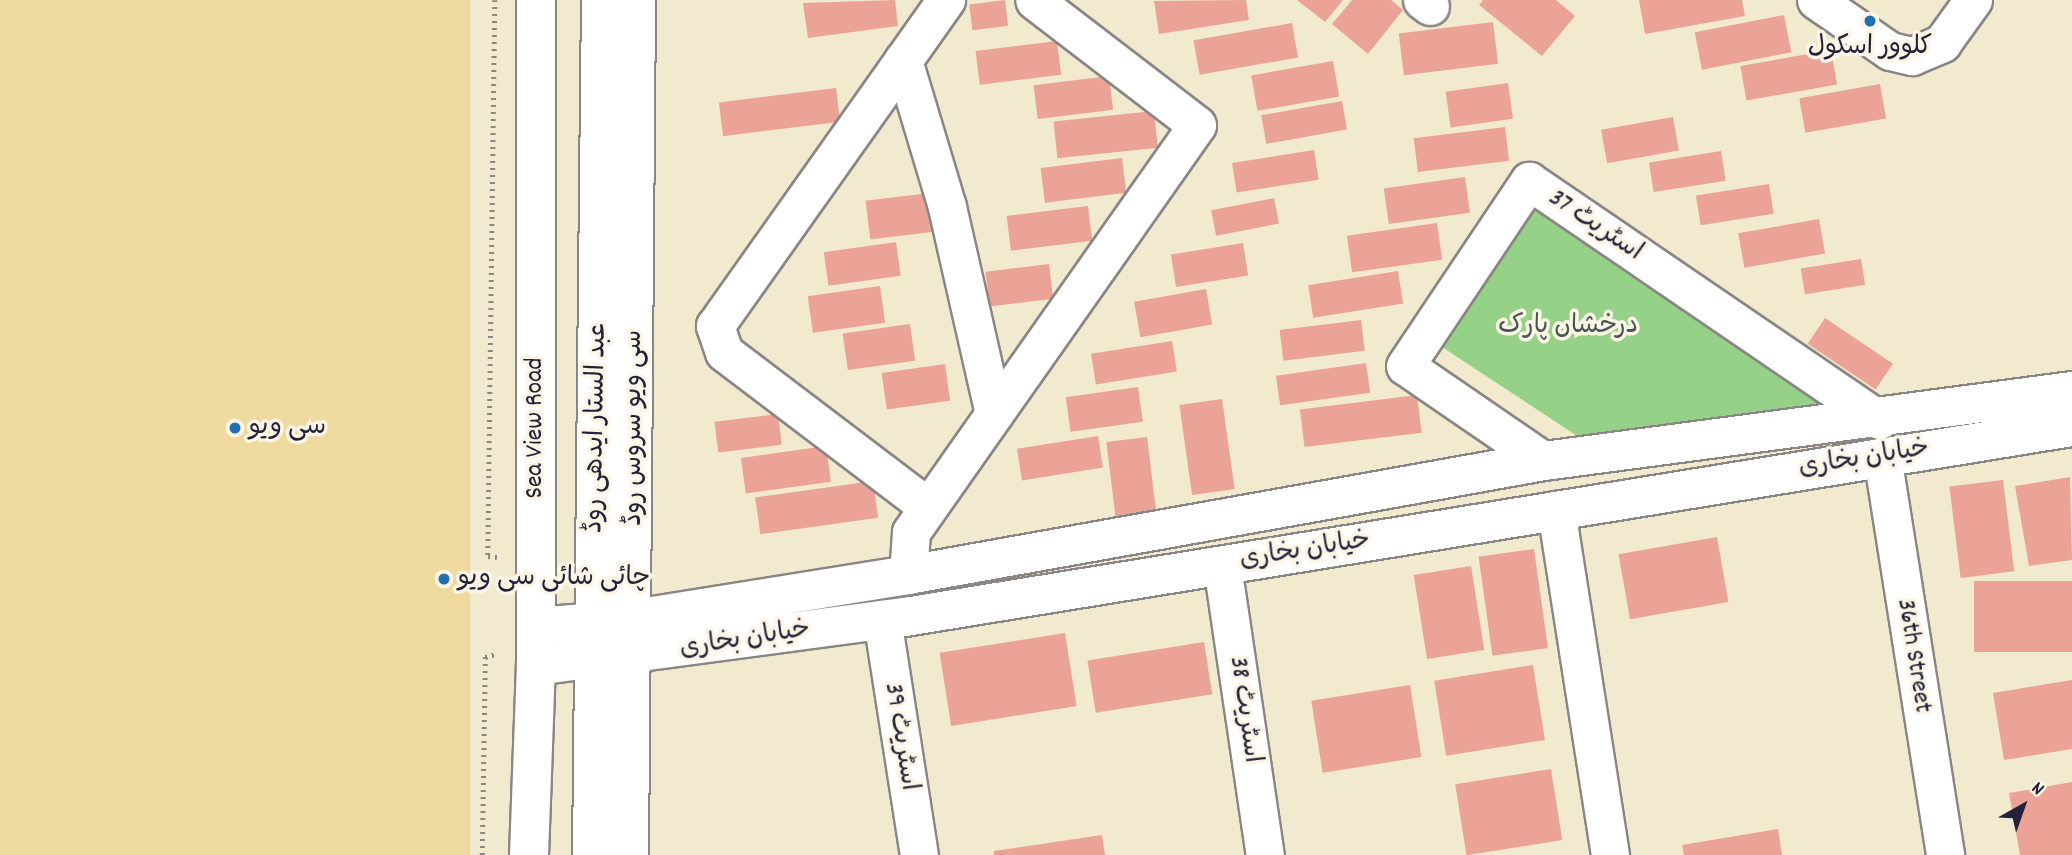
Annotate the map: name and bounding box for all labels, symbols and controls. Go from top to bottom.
marker: کلوور اسکول [1862,13,1878,29]
place label: کلوور اسکول [1808,32,1932,64]
street label: اسٹریٹ 37 [1542,183,1648,269]
park label: درخشاں پارک [1498,311,1638,343]
street label: عبد الستار ایدھی روڈ [580,323,614,533]
street label: سی ویو سروس روڈ [619,330,651,526]
street label: Sea View Road [520,357,552,499]
place label: سی ویو [249,412,326,444]
marker: سی ویو [227,420,243,436]
street label: خیابان بخاری [1797,433,1931,485]
street label: خیابان بخاری [1238,525,1372,577]
place label: چائی شائی سی ویو [458,563,650,595]
marker: چائی شائی سی ویو [436,571,452,587]
street label: 36th Street [1889,597,1937,715]
street label: خیابان بخاری [678,614,812,666]
street label: اسٹریٹ 38 [1221,655,1267,765]
street label: اسٹریٹ 39 [876,681,924,793]
north arrow [1988,771,2058,841]
text: N [2025,776,2049,803]

